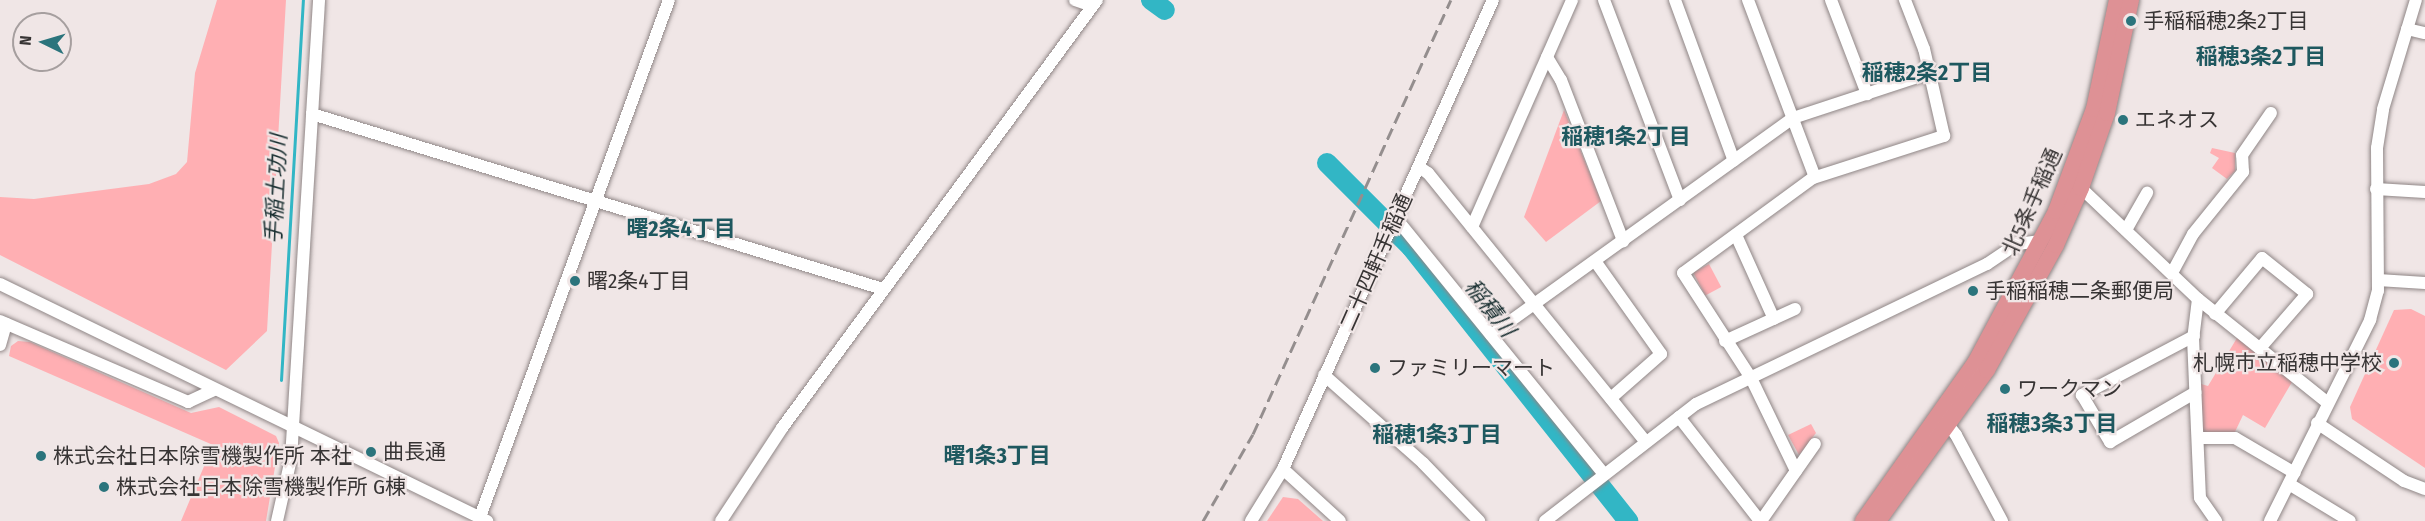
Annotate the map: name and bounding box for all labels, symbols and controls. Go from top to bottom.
place label: 手稲稲穂2条2丁目 [2143,8,2309,34]
north arrow [12,12,72,72]
marker: 手稲稲穂2条2丁目 [2124,14,2138,28]
text: N [16,35,35,46]
district label: 稲穂3条2丁目 [2196,44,2326,70]
district label: 稲穂2条2丁目 [1862,60,1992,86]
place label: エネオス [2135,107,2219,133]
marker: エネオス [2116,113,2130,127]
district label: 稲穂1条2丁目 [1561,124,1691,150]
water label: 手稲土功川 [260,133,292,245]
street label: 北5条手稲通 [1997,145,2067,259]
street label: 二十四軒手稲通 [1335,190,1417,334]
district label: 曙2条4丁目 [626,216,736,242]
place label: 曙2条4丁目 [587,268,690,294]
marker: 曙2条4丁目 [568,274,582,288]
water label: 稲積川 [1459,274,1521,342]
place label: 手稲稲穂二条郵便局 [1985,278,2174,304]
marker: 手稲稲穂二条郵便局 [1966,284,1980,298]
place label: 札幌市立稲穂中学校 [2193,350,2382,376]
place label: ファミリーマート [1387,355,1555,381]
marker: 札幌市立稲穂中学校 [2387,356,2401,370]
marker: ファミリーマート [1368,361,1382,375]
place label: ワークマン [2017,376,2122,402]
marker: ワークマン [1998,382,2012,396]
district label: 稲穂3条3丁目 [1987,411,2117,437]
district label: 稲穂1条3丁目 [1372,422,1502,448]
place label: 曲長通 [383,439,446,465]
place label: 株式会社日本除雪機製作所 本社 [53,443,352,469]
district label: 曙1条3丁目 [943,443,1051,469]
marker: 曲長通 [364,445,378,459]
marker: 株式会社日本除雪機製作所 本社 [34,449,48,463]
place label: 株式会社日本除雪機製作所 G棟 [116,474,406,500]
marker: 株式会社日本除雪機製作所 G棟 [97,480,111,494]

